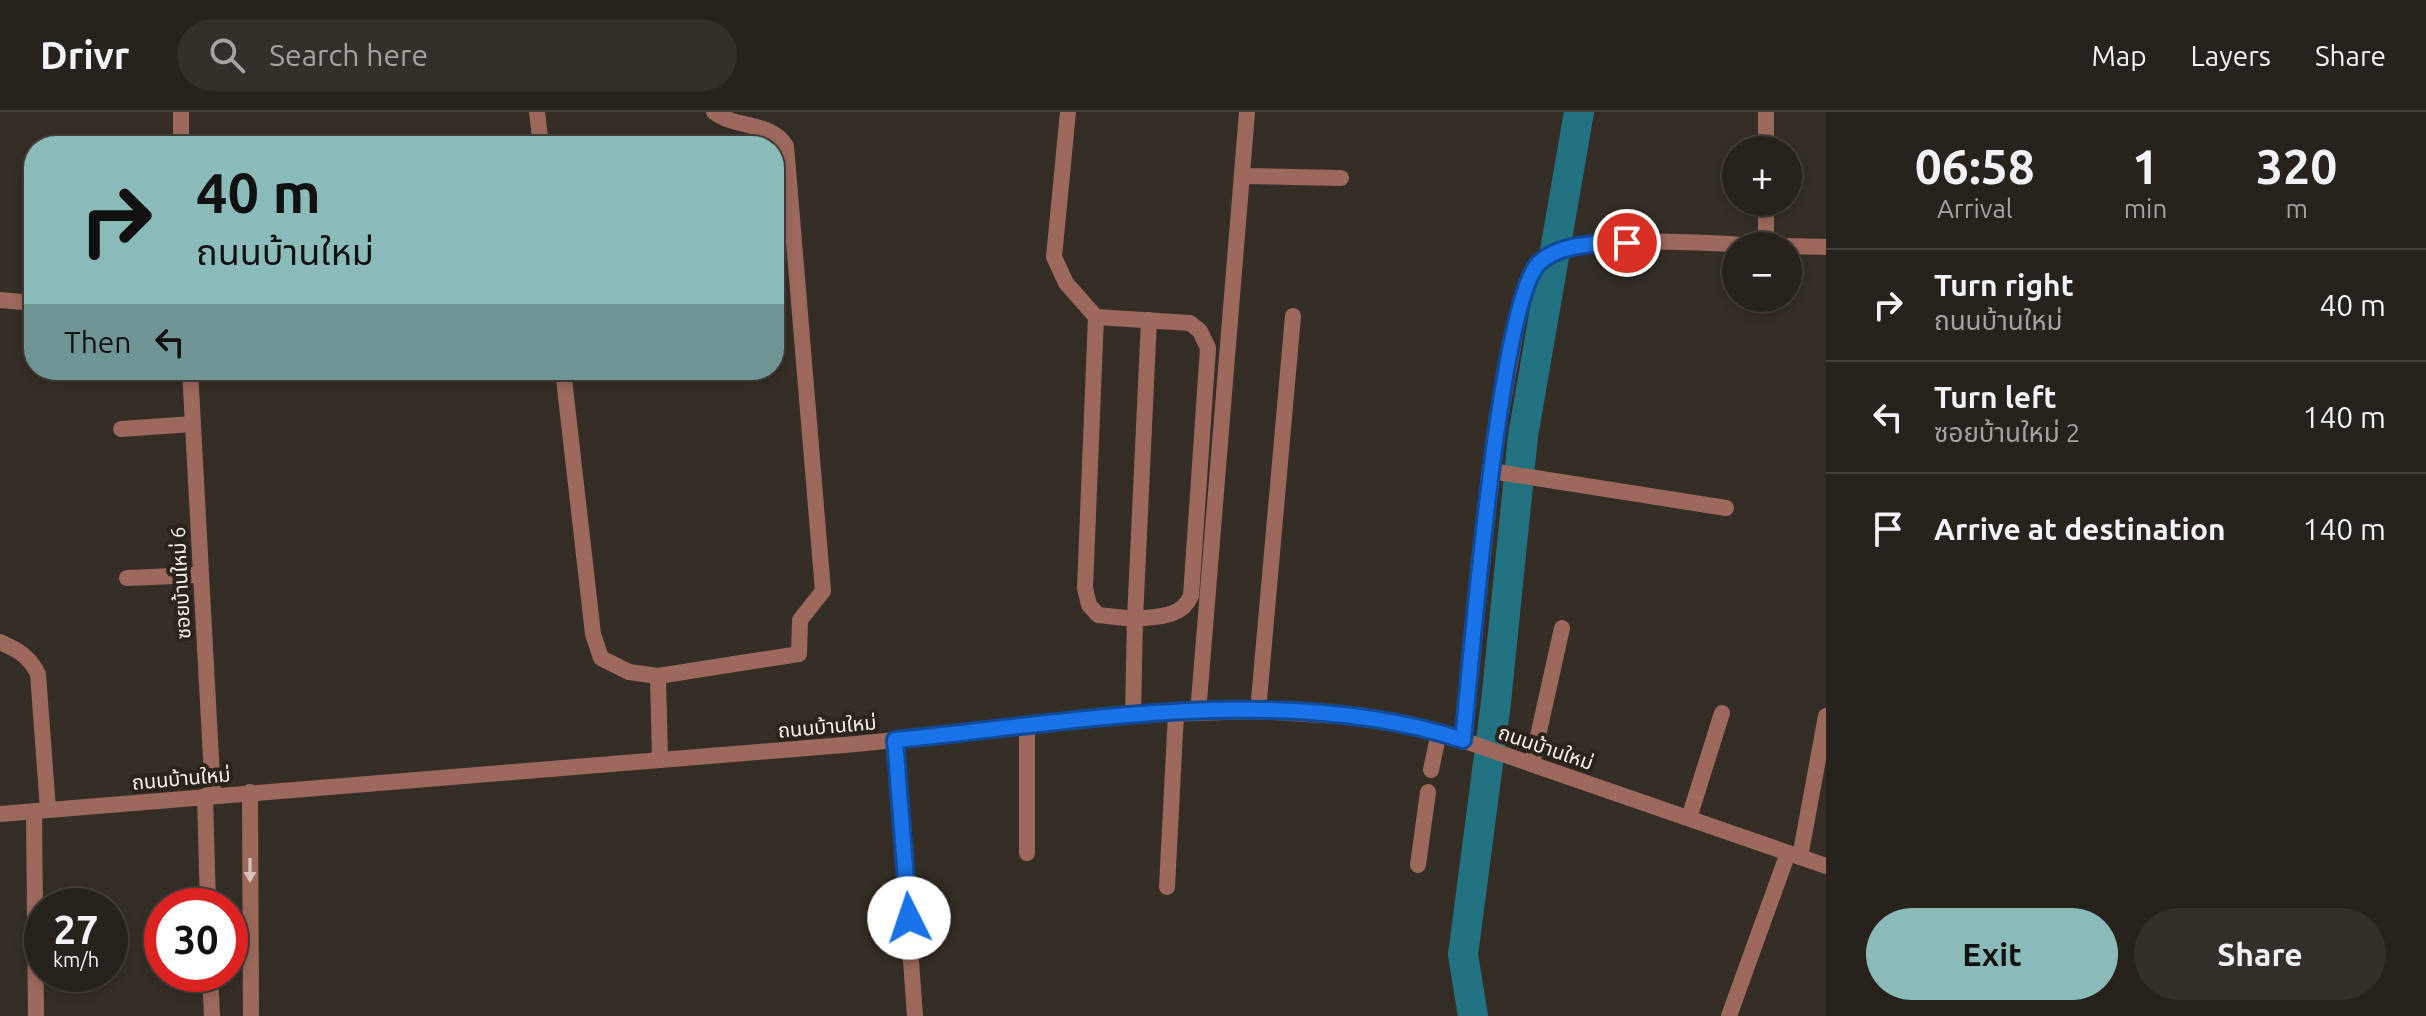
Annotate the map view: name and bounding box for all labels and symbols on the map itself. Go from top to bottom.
pin [1593,209,1661,277]
street label: ซอยบ้านใหม่ 6 [166,526,194,640]
street label: ถนนบ้านใหม่ [777,710,877,742]
street label: ถนนบ้านใหม่ [1496,720,1596,774]
street label: ถนนบ้านใหม่ [131,762,231,794]
one-way arrow [244,858,256,883]
position arrow [867,876,951,960]
speed limit sign: 30 [144,888,248,992]

